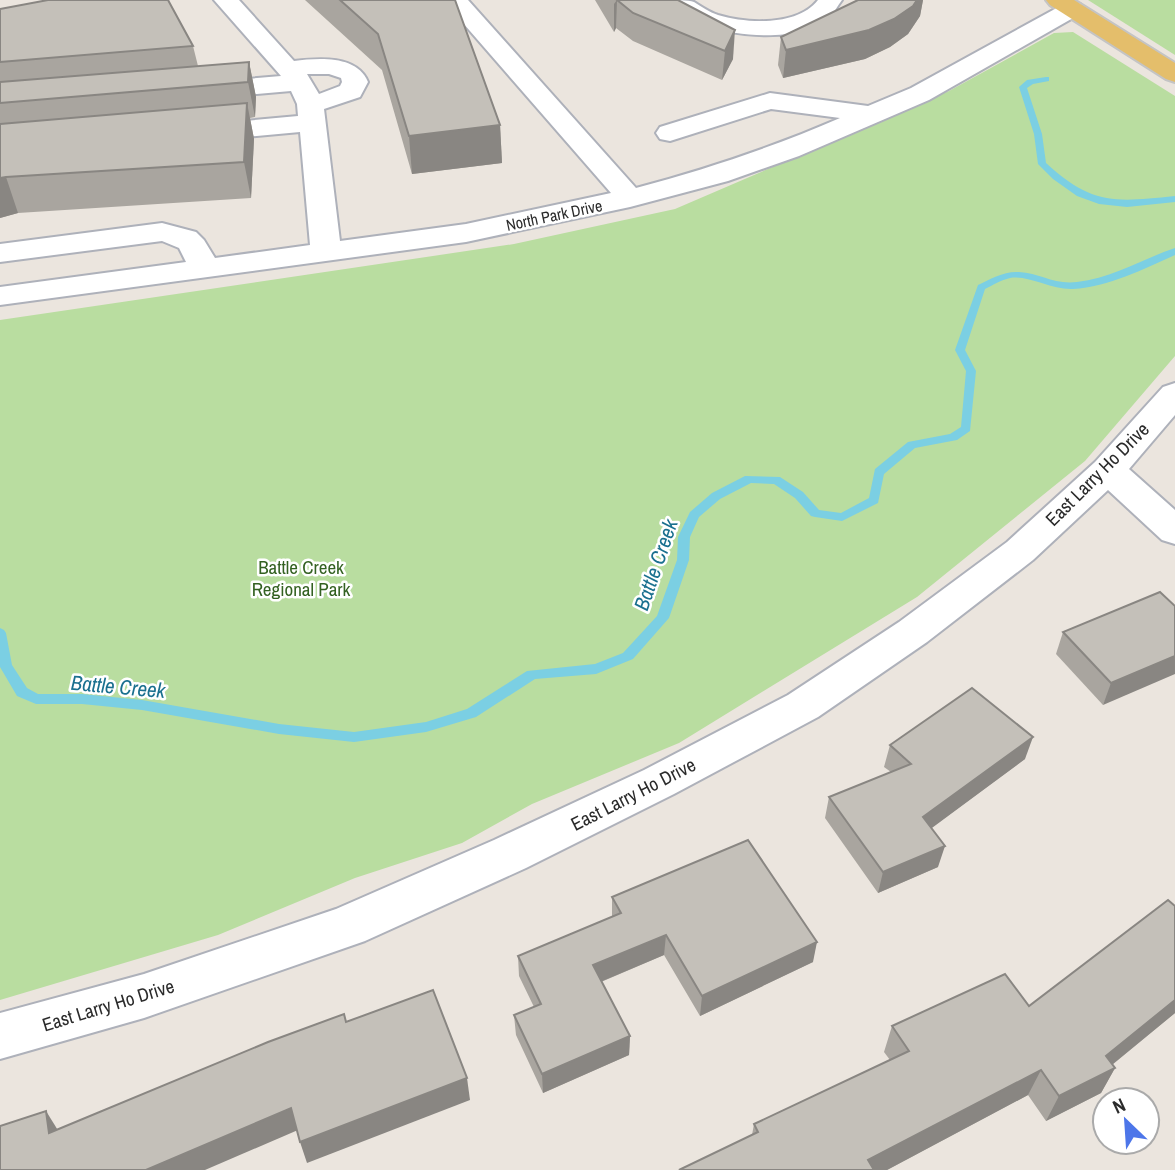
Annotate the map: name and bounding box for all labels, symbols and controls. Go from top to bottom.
street label: North Park Drive [504,194,604,236]
street label: East Larry Ho Drive [1039,416,1155,532]
water label: Battle Creek [626,514,685,614]
park label: Battle Creek Regional Park [252,554,351,602]
water label: Battle Creek [70,668,168,705]
street label: East Larry Ho Drive [566,751,700,837]
street label: East Larry Ho Drive [39,973,177,1037]
north arrow [1091,1086,1161,1156]
text: N [1108,1091,1129,1120]

